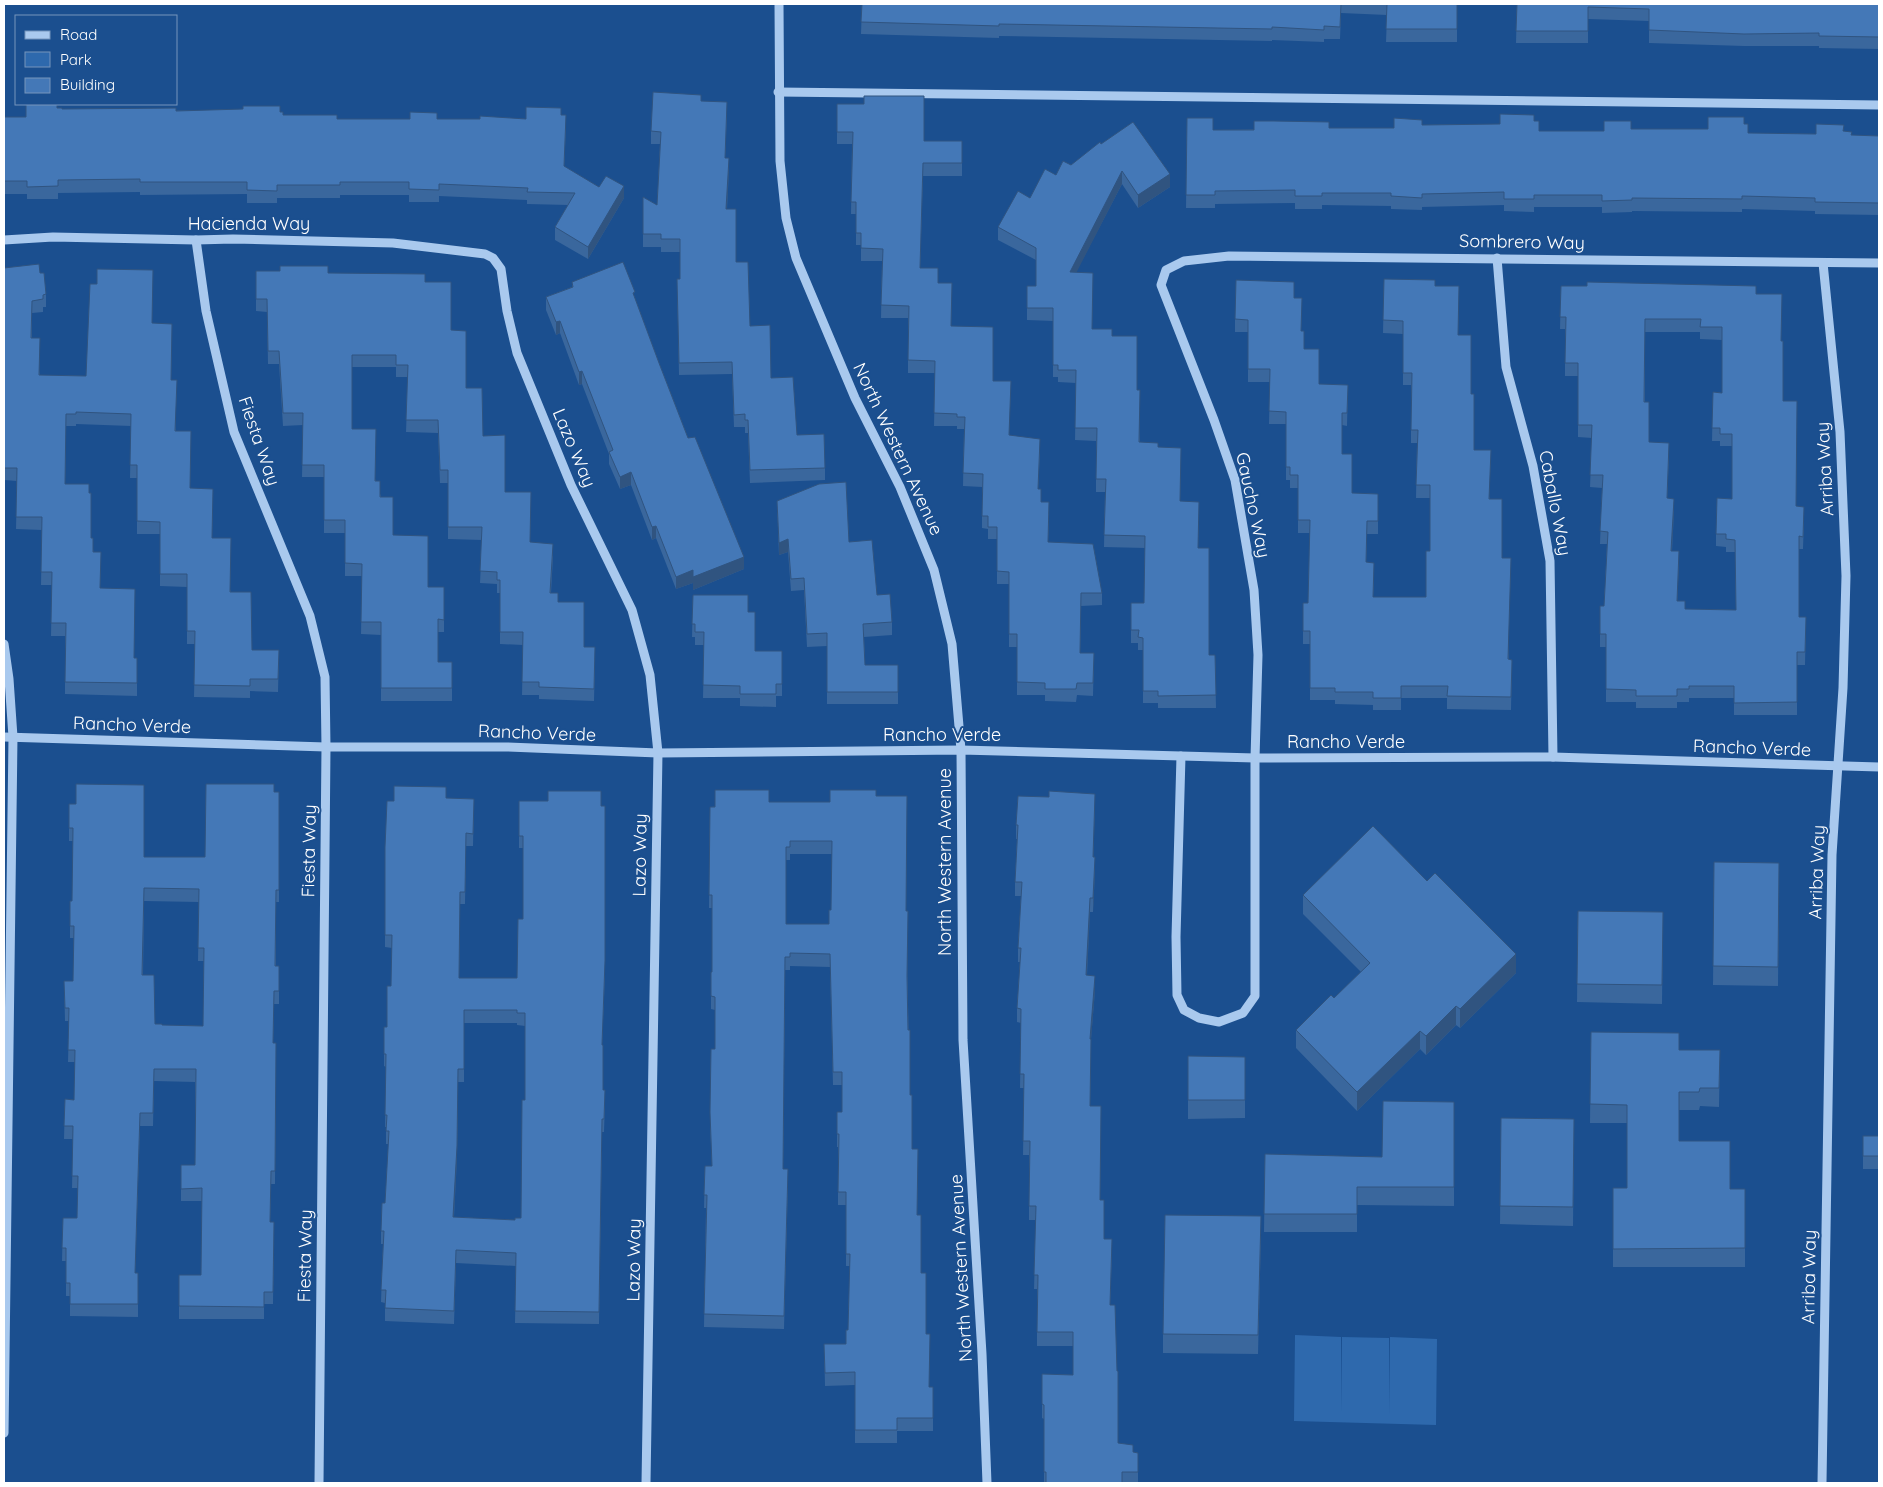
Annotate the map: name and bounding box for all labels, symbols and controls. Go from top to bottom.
legend [15,15,178,105]
text: Road [60,25,97,44]
text: Park [60,50,92,69]
text: Building [60,75,115,94]
street label: Hacienda Way [188,212,310,235]
street label: Sombrero Way [1459,229,1585,254]
street label: North Western Avenue [848,359,949,539]
street label: Fiesta Way [233,393,285,489]
street label: Lazo Way [548,405,601,491]
street label: Arriba Way [1811,421,1838,517]
street label: Caballo Way [1534,448,1577,557]
street label: Gaucho Way [1231,450,1276,560]
street label: Rancho Verde [73,711,191,738]
street label: Rancho Verde [478,719,596,746]
street label: Rancho Verde [883,723,1001,746]
street label: Rancho Verde [1287,730,1405,753]
street label: Rancho Verde [1693,734,1811,761]
street label: North Western Avenue [933,768,956,956]
street label: Fiesta Way [296,804,321,898]
street label: Lazo Way [627,813,652,897]
street label: Arriba Way [1803,824,1830,920]
street label: North Western Avenue [944,1174,977,1362]
street label: Fiesta Way [292,1209,317,1303]
street label: Lazo Way [621,1218,646,1302]
street label: Arriba Way [1796,1230,1821,1324]

